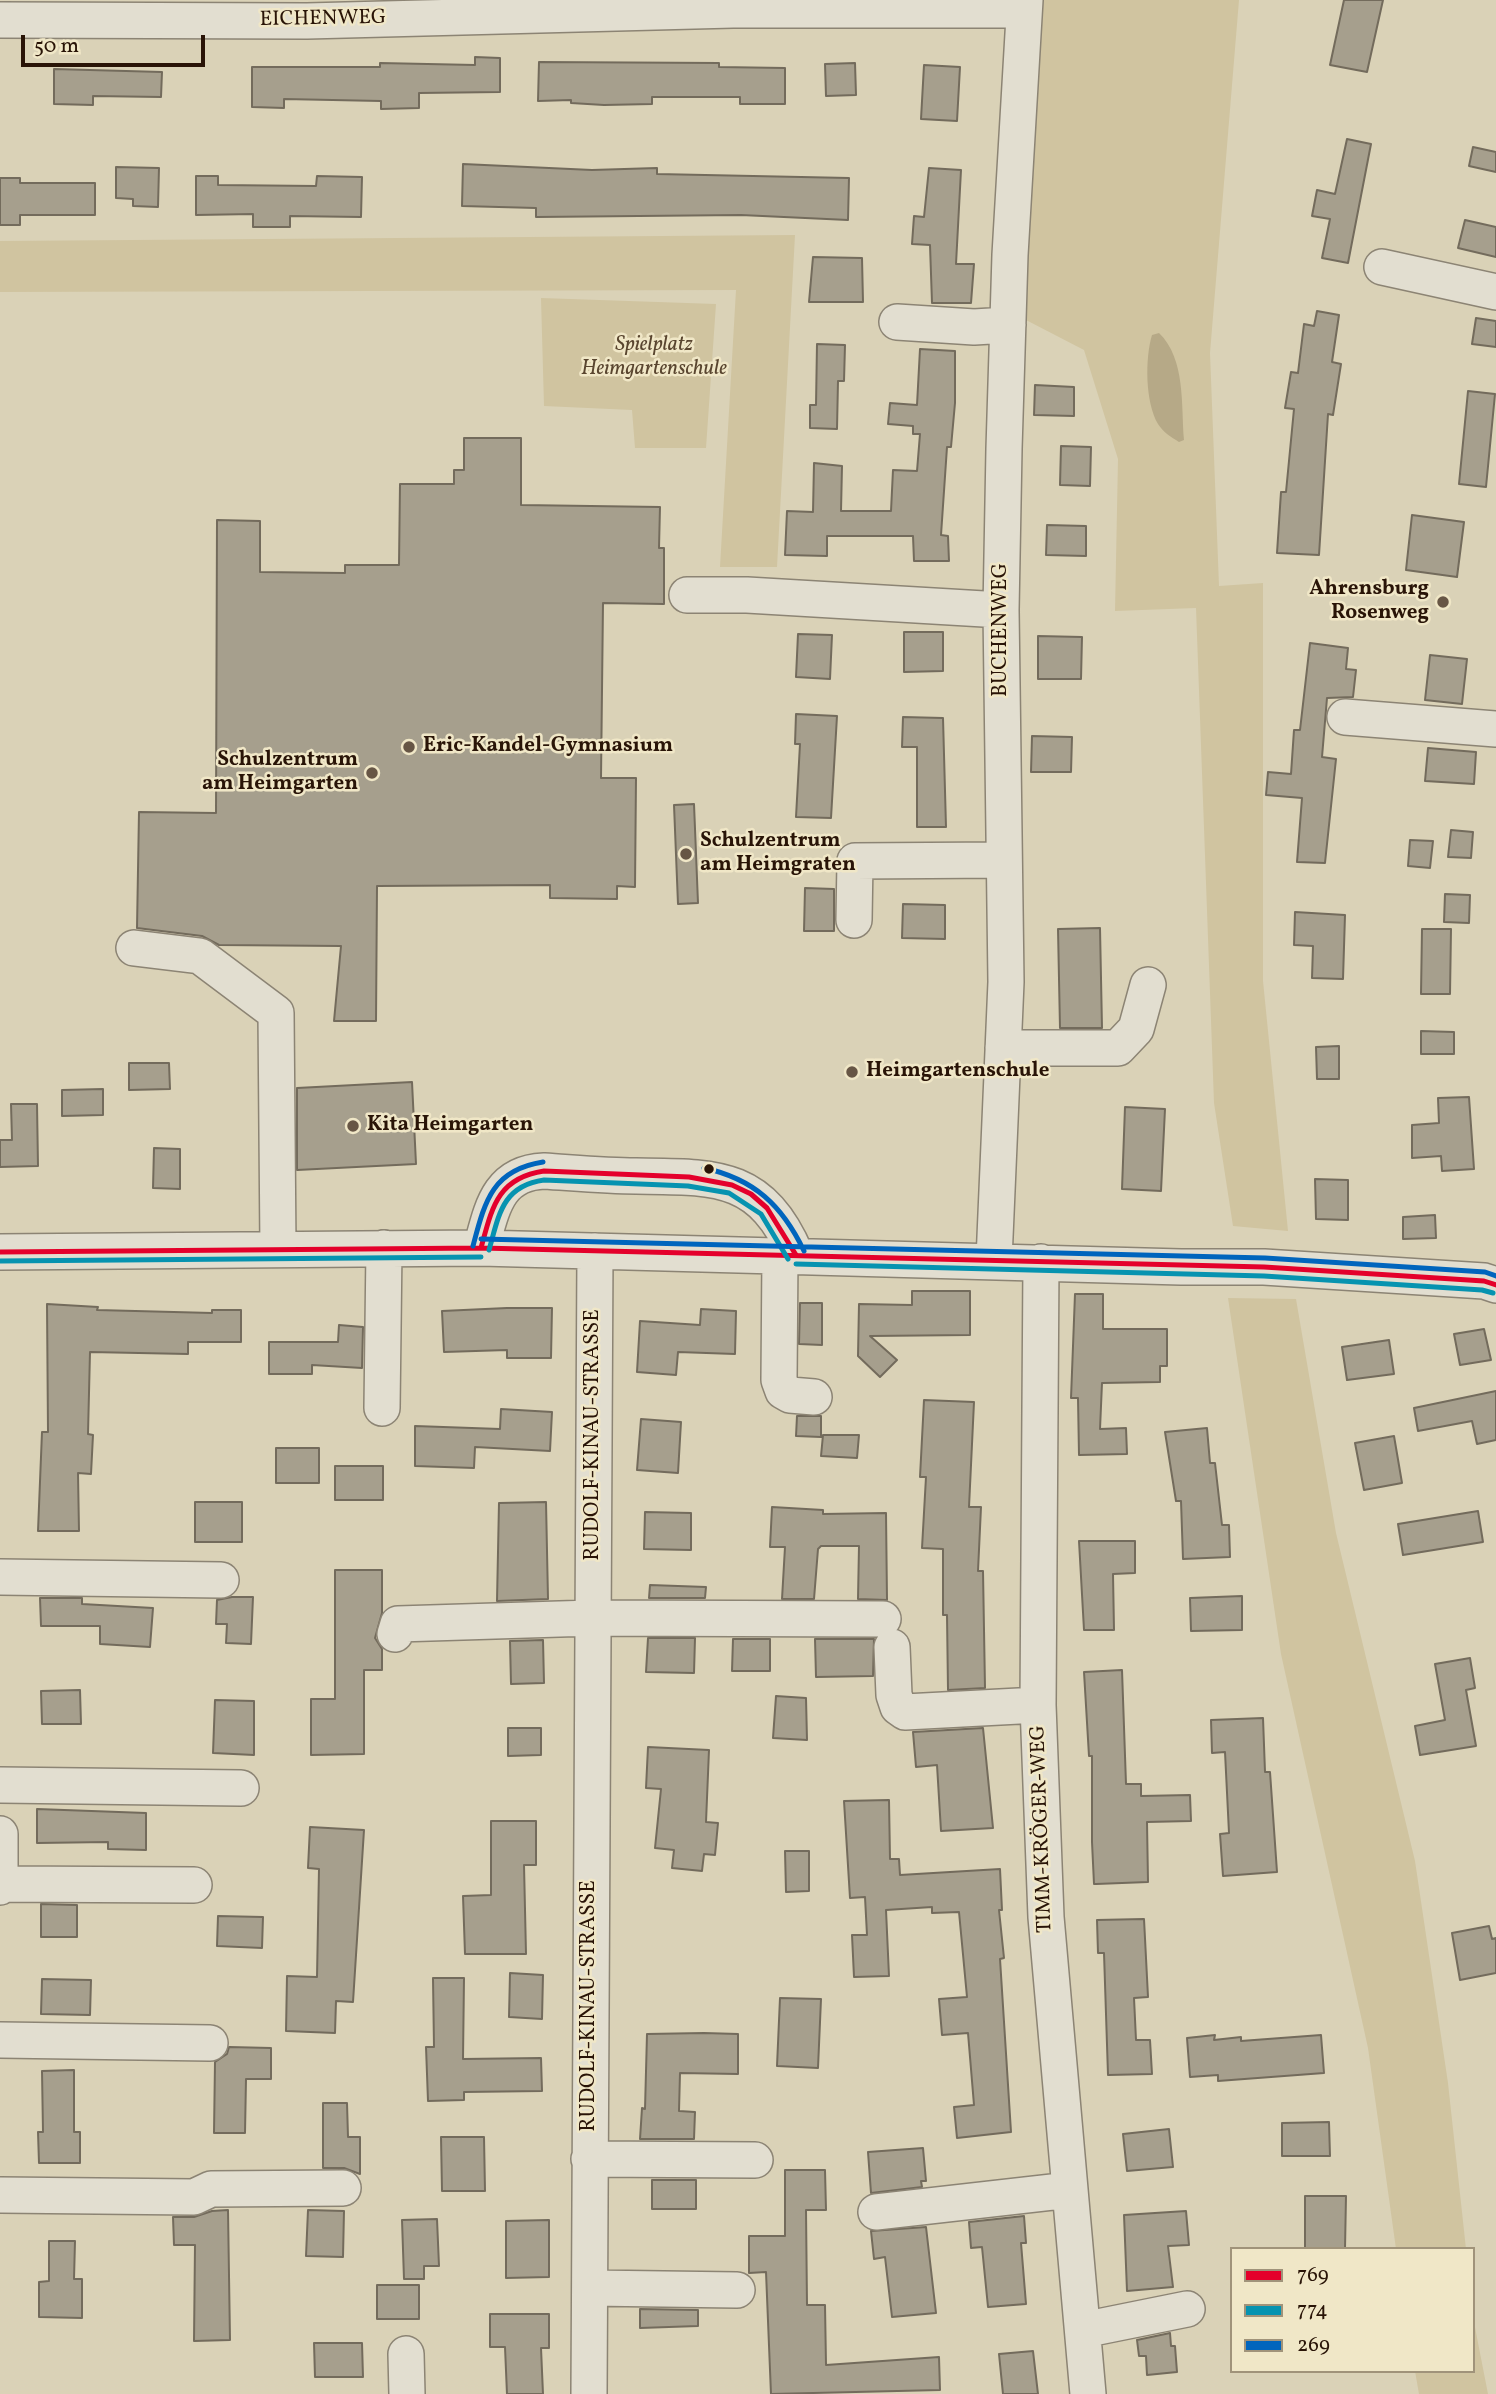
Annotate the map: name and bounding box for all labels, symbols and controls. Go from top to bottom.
street label: EICHENWEG [259,6,387,34]
scale bar [24,21,208,65]
text: 50 m [34,32,79,61]
park label: Spielplatz Heimgartenschule [581,333,727,383]
street label: BUCHENWEG [989,563,1015,697]
place label: Ahrensburg Rosenweg [1309,577,1429,627]
marker: Ahrensburg Rosenweg [1435,594,1451,610]
place label: Eric-Kandel-Gymnasium [423,734,673,760]
marker: Eric-Kandel-Gymnasium [401,739,417,755]
place label: Schulzentrum am Heimgarten [202,748,358,798]
marker: Schulzentrum am Heimgarten [364,765,380,781]
place label: Schulzentrum am Heimgraten [700,829,856,879]
marker: Schulzentrum am Heimgraten [678,846,694,862]
place label: Heimgartenschule [866,1059,1049,1085]
marker: Heimgartenschule [844,1064,860,1080]
place label: Kita Heimgarten [367,1113,533,1139]
marker: Kita Heimgarten [345,1118,361,1134]
unlabelled marker [702,1162,716,1176]
street label: RUDOLF-KINAU-STRASSE [581,1309,607,1561]
street label: TIMM-KRÖGER-WEG [1027,1725,1059,1933]
street label: RUDOLF-KINAU-STRASSE [577,1880,603,2132]
legend [1230,2247,1475,2373]
text: 769 [1297,2261,1329,2290]
text: 774 [1297,2296,1328,2325]
text: 269 [1297,2331,1330,2360]

